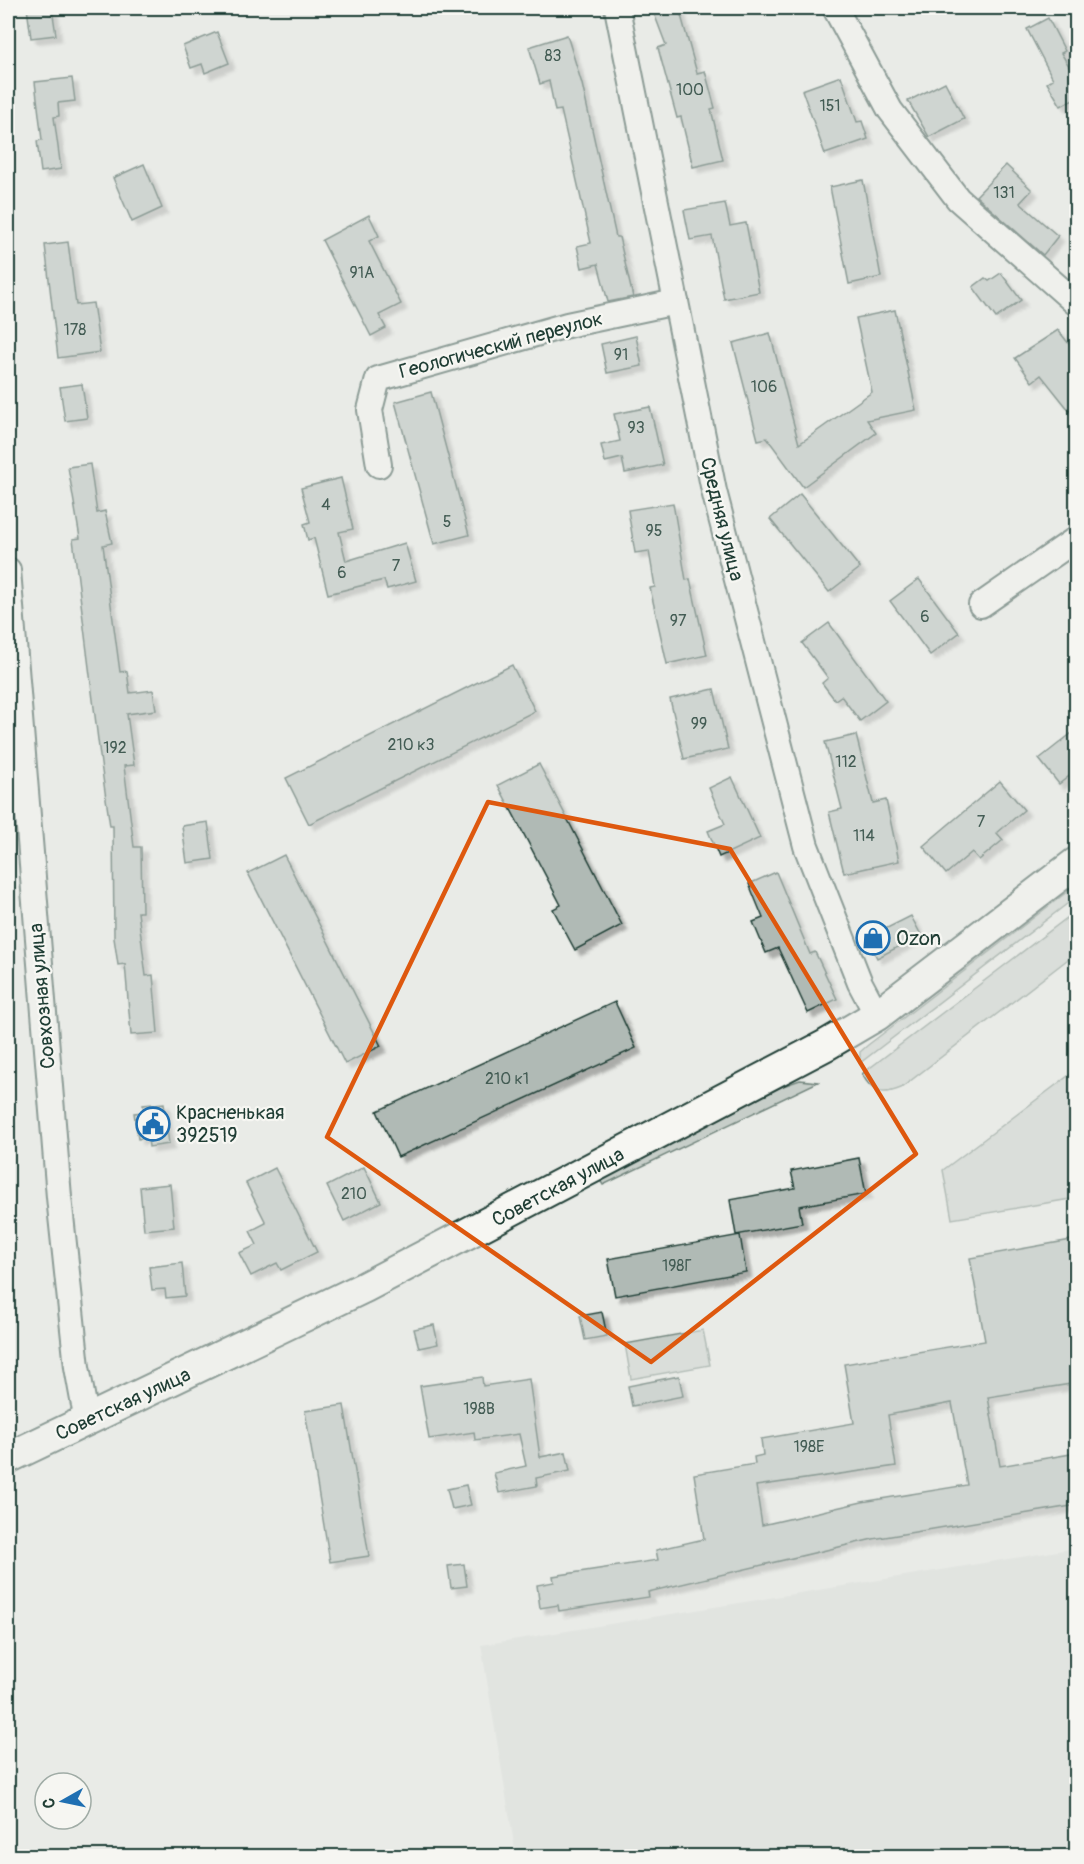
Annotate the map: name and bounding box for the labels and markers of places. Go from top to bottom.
shop icon: Ozon [855,920,891,956]
place label: Ozon [896,926,941,951]
place label: Красненькая 392519 [176,1100,284,1148]
public building icon: Красненькая 392519 [135,1106,171,1142]

